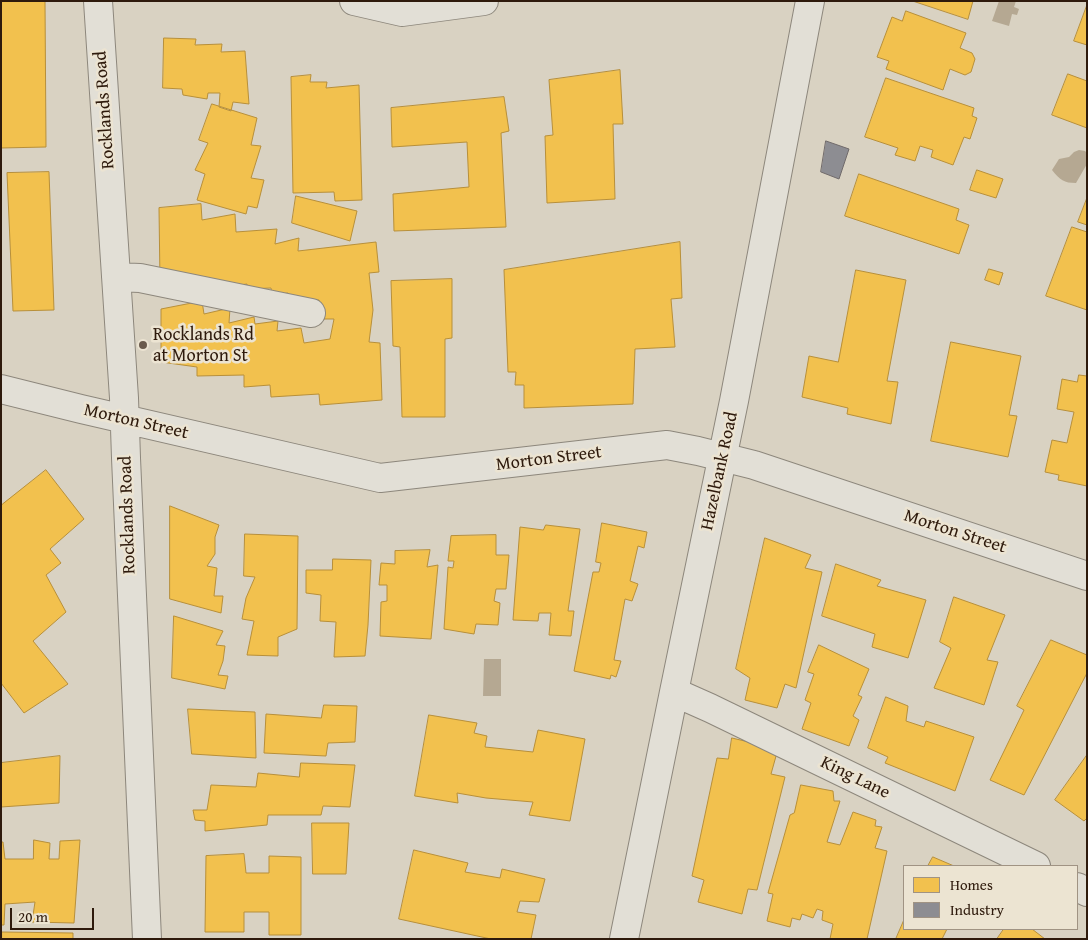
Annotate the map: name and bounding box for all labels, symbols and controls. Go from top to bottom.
street label: Rocklands Road [90,50,120,170]
place label: Rocklands Rd at Morton St [153,324,254,366]
marker: Rocklands Rd at Morton St [137,339,149,351]
street label: Morton Street [82,399,190,445]
street label: Hazelbank Road [697,410,743,532]
street label: Morton Street [495,442,603,476]
street label: Rocklands Road [115,455,141,575]
street label: Morton Street [901,505,1009,559]
street label: King Lane [817,752,893,804]
legend [903,865,1078,930]
text: Homes [950,874,993,895]
scale bar [12,898,96,930]
text: Industry [950,899,1004,920]
text: 20 m [18,906,48,927]

